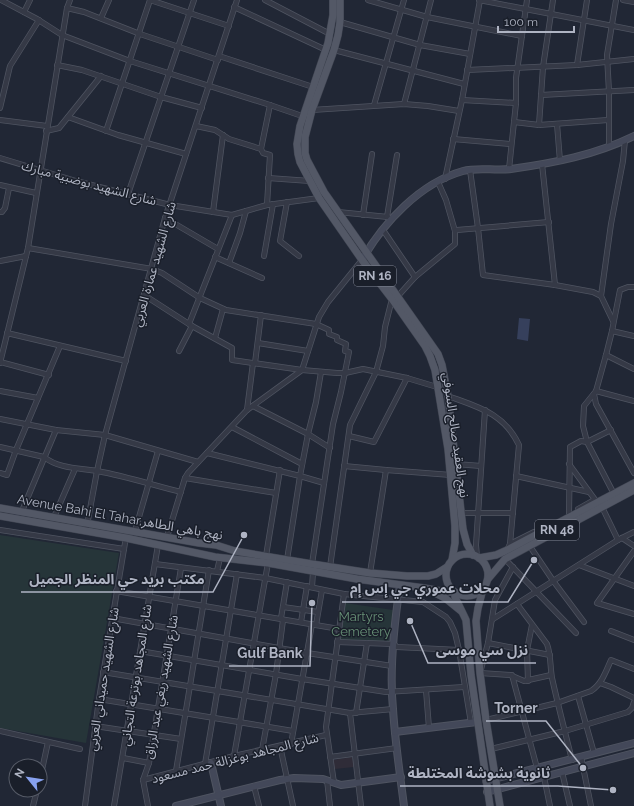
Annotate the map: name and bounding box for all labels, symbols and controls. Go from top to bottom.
scale bar [498,8,574,34]
text: 100 m [504,15,538,29]
street label: شارع الشهيد بوضبية مبارك [19,158,158,211]
street label: شارع الشهيد عمارة العربي [129,200,182,329]
road number: RN 16 [354,266,396,286]
street label: نهج العقيد صالح السوفي [437,371,472,499]
street label: Avenue Bahi El Tahar,نهج باهي الطاهر [16,492,224,545]
road number: RN 48 [535,520,579,540]
callout: مكتب بريد حي المنظر الجميل [21,566,213,592]
text: مكتب بريد حي المنظر الجميل [29,571,205,590]
callout: محلات عموري جي إس إم [342,576,508,602]
text: محلات عموري جي إس إم [350,580,500,599]
street label: شارع المجاهد بوترعة التجاني [117,603,158,747]
street label: شارع الشهيد حميداني العربي [84,606,125,752]
park label: Martyrs Cemetery [331,609,391,639]
street label: شارع الشهيد ريغي عبد الرزاق [141,614,184,761]
callout: نزل سي موسى [428,637,536,663]
callout: Gulf Bank [229,640,310,666]
text: نزل سي موسى [436,642,528,661]
text: Gulf Bank [237,645,303,661]
callout: Torner [486,695,546,721]
text: Torner [494,700,538,716]
street label: شارع المجاهد بوغزالة حمد مسعود [150,730,321,789]
north arrow [8,758,48,798]
callout: ثانوية بشوشة المختلطة [400,760,558,786]
text: ثانوية بشوشة المختلطة [408,765,551,781]
text: N [12,766,28,780]

